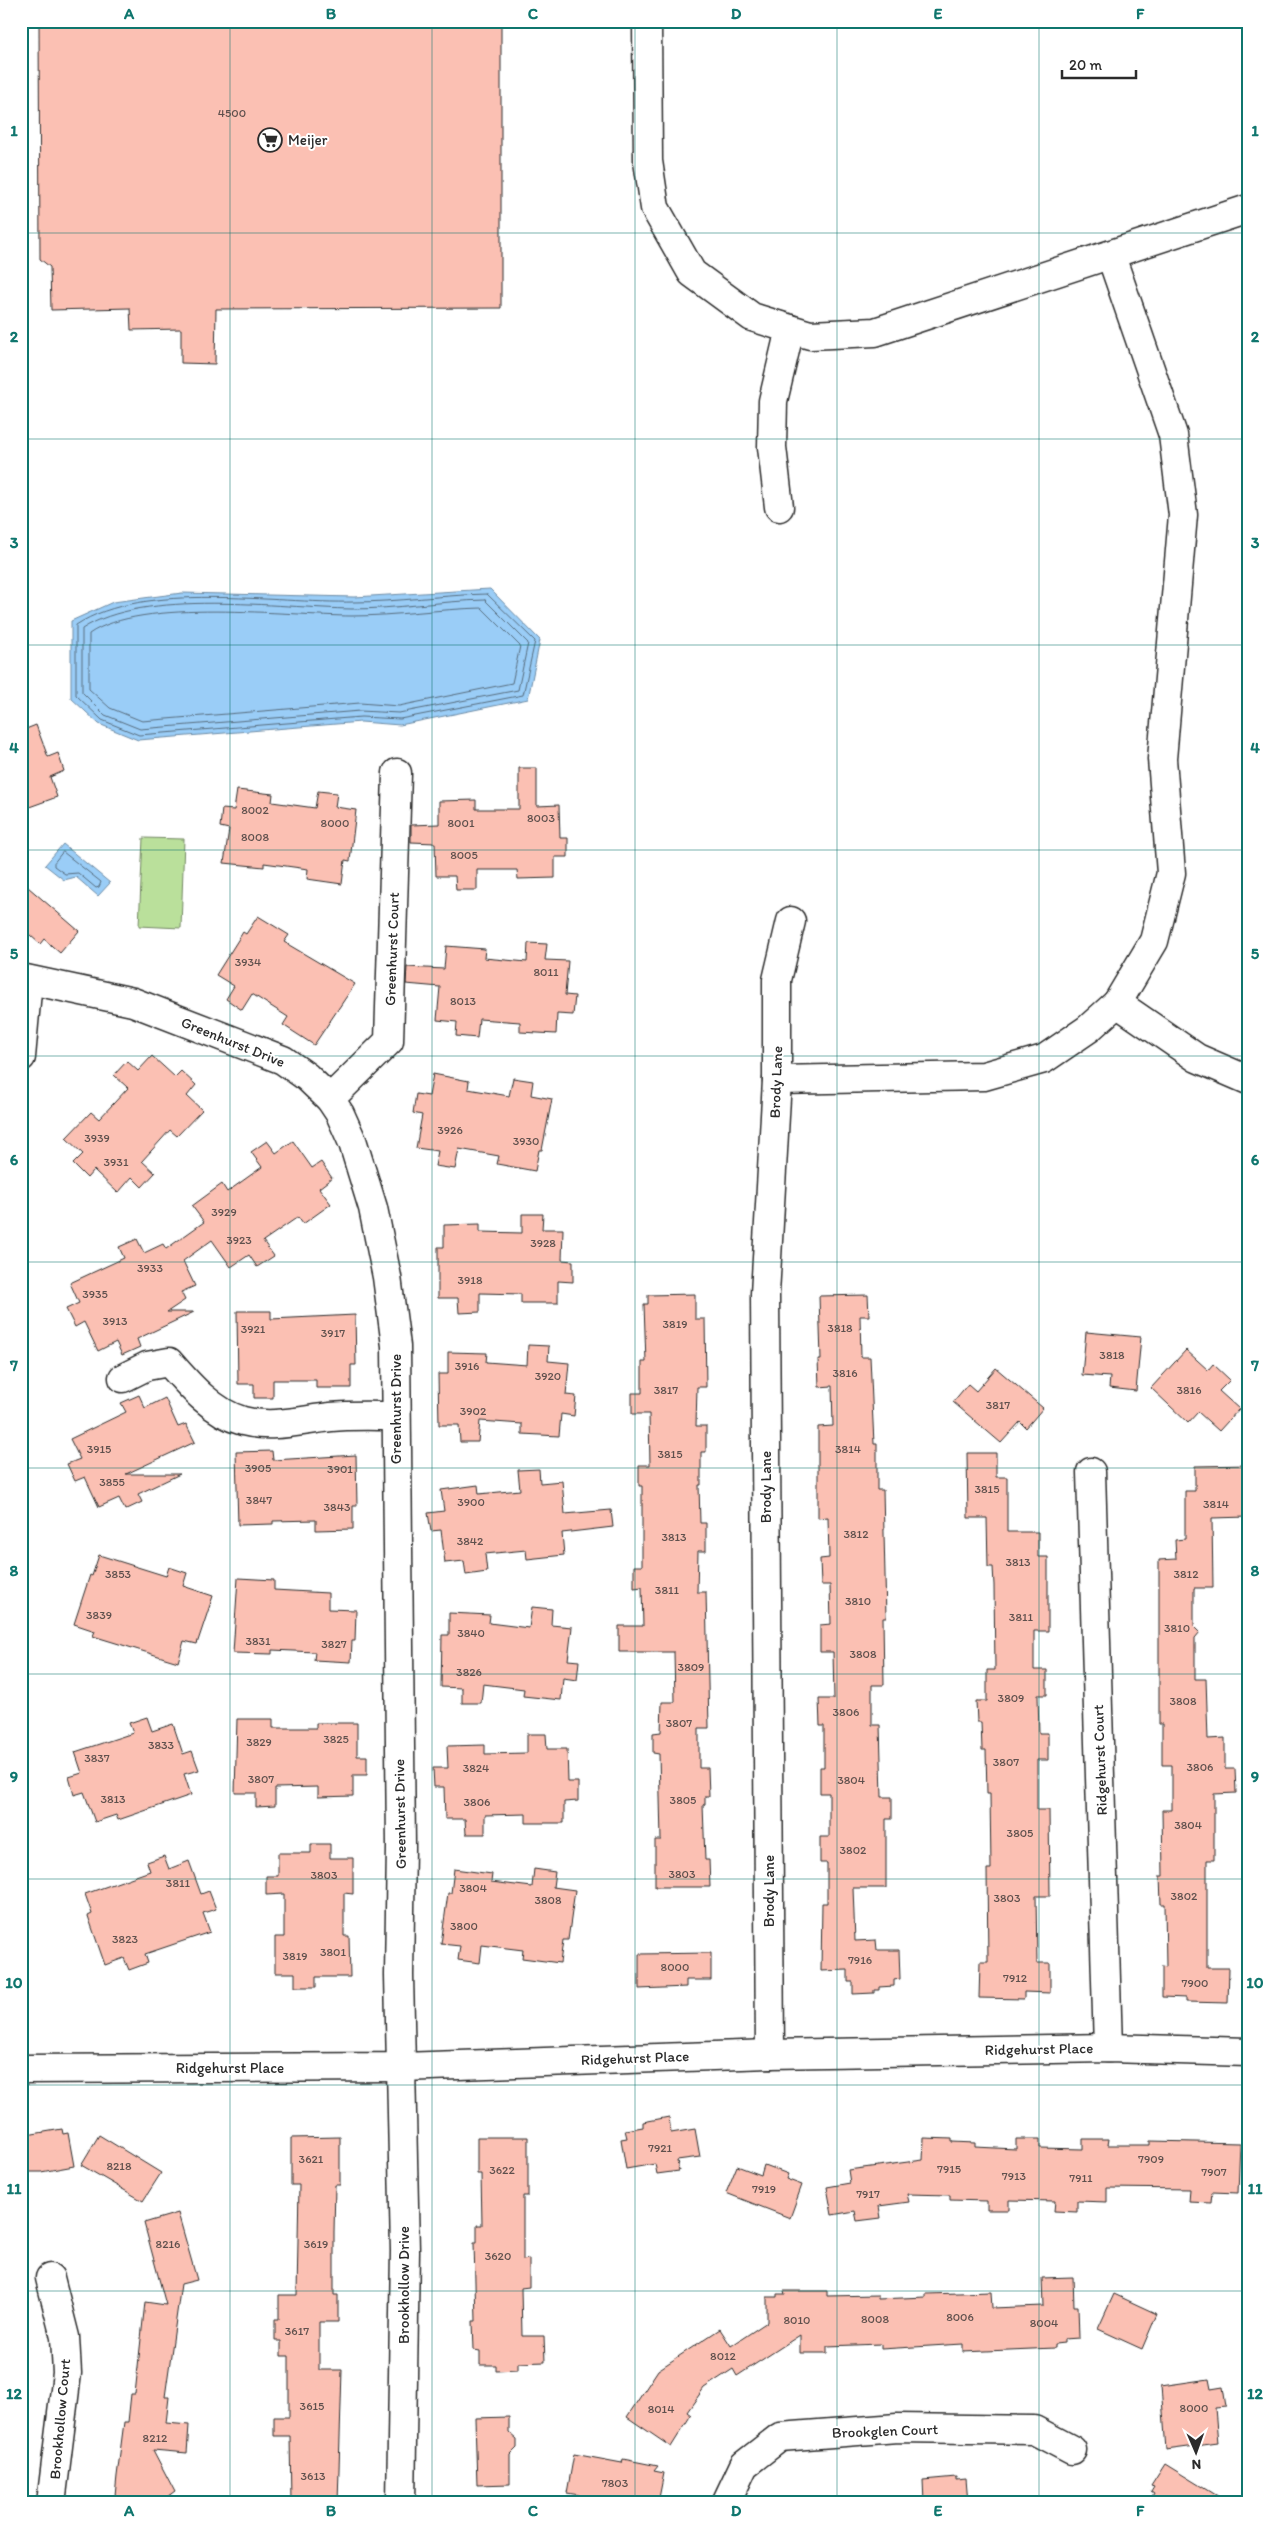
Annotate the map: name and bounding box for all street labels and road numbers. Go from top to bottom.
street label: Greenhurst Court [381,892,403,1006]
street label: Greenhurst Drive [178,1013,288,1071]
street label: Brody Lane [766,1045,786,1119]
street label: Greenhurst Drive [387,1354,405,1464]
street label: Brody Lane [757,1451,775,1523]
street label: Ridgehurst Court [1089,1704,1111,1816]
street label: Greenhurst Drive [390,1759,410,1869]
street label: Brody Lane [760,1855,778,1927]
street label: Ridgehurst Place [985,2039,1093,2059]
street label: Ridgehurst Place [580,2047,690,2069]
street label: Ridgehurst Place [176,2059,284,2077]
street label: Brookhollow Drive [395,2226,413,2344]
street label: Brookhollow Court [46,2358,74,2480]
street label: Brookglen Court [832,2420,939,2442]

